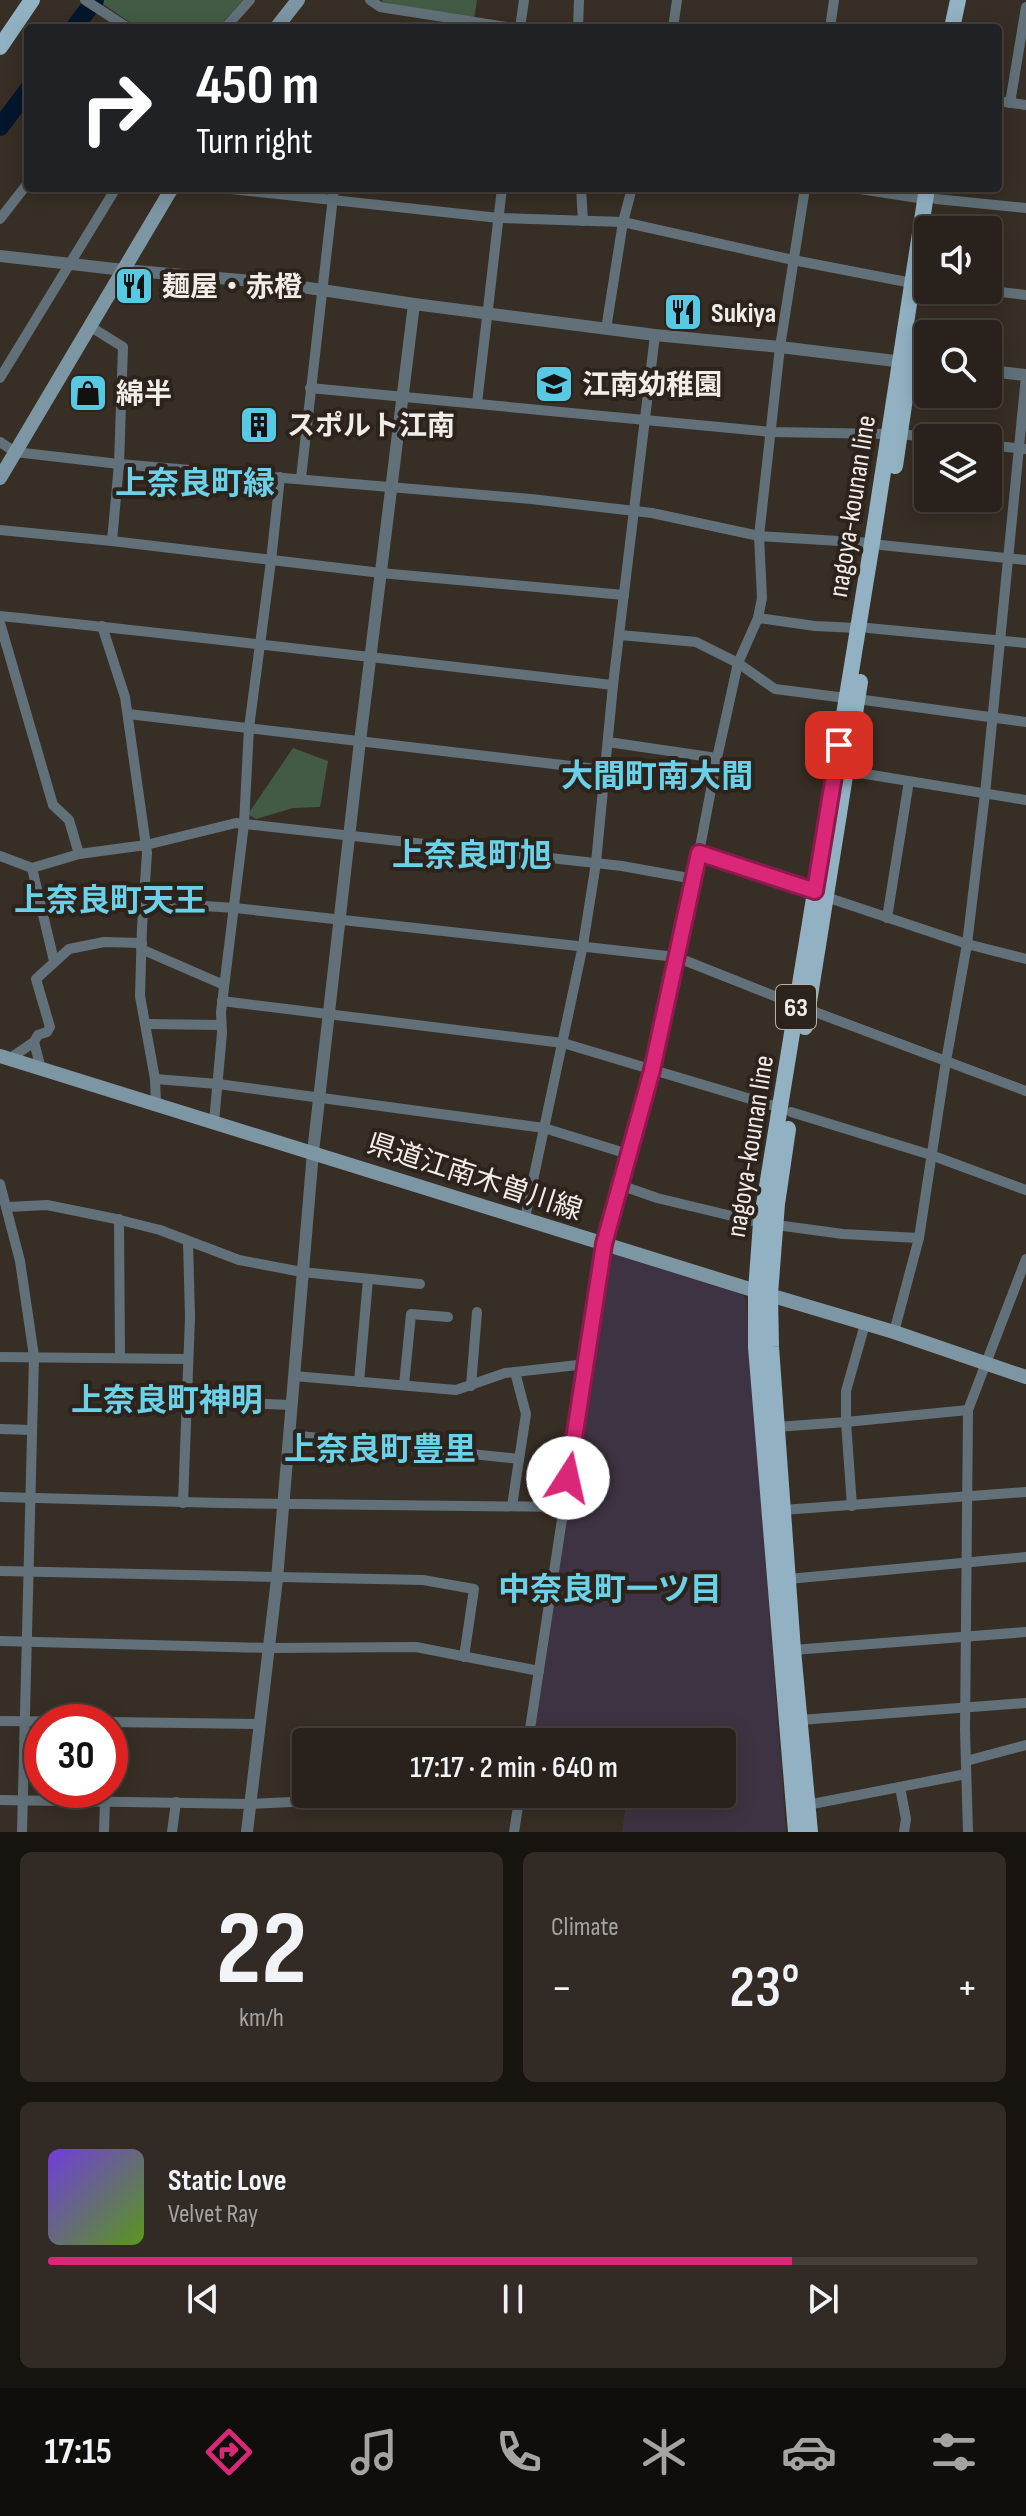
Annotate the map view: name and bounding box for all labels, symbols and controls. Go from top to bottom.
text: 450 m [196,53,319,120]
icon: right [64,56,168,160]
text: Turn right [196,121,313,164]
map controls [914,216,1002,512]
button: sound [914,216,1002,304]
restaurant icon: 麺屋・赤橙 [113,265,155,307]
place label: 麺屋・赤橙 [162,271,302,304]
restaurant icon: Sukiya [662,291,704,333]
place label: Sukiya [711,297,776,330]
button: search [914,320,1002,408]
school or university icon: 江南幼稚園 [533,363,575,405]
place label: 江南幼稚園 [582,369,722,402]
shop icon: 綿半 [67,372,109,414]
place label: 綿半 [116,378,172,411]
building icon: スポルト江南 [238,404,280,446]
place label: スポルト江南 [287,410,455,443]
street label: nagoya-kounan line [822,413,883,600]
button: layers [914,424,1002,512]
district label: 上奈良町緑 [115,465,275,504]
pin [805,711,873,779]
icon: arrive [817,723,861,767]
district label: 大間町南大間 [561,758,753,797]
district label: 上奈良町旭 [392,837,552,876]
district label: 上奈良町天王 [14,882,206,921]
road number: 63 [776,985,816,1029]
street label: nagoya-kounan line [720,1053,781,1240]
street label: 県道江南木曽川線 [363,1127,586,1228]
district label: 上奈良町神明 [71,1382,263,1421]
district label: 上奈良町豊里 [284,1431,476,1470]
position arrow [526,1436,610,1520]
district label: 中奈良町一ツ目 [498,1571,722,1610]
speed limit sign: 30 [24,1704,128,1808]
text: 17:17 · 2 min · 640 m [410,1750,618,1786]
text: 22 [216,1888,307,2013]
text: Climate [551,1912,619,1943]
text: 23° [729,1952,800,2024]
text: − [551,1962,573,2015]
text: + [956,1962,978,2015]
text: km/h [239,2003,284,2034]
text: Static Love [168,2163,287,2199]
text: Velvet Ray [168,2199,258,2230]
icon: previous [181,2277,225,2321]
icon: pause [491,2277,535,2321]
icon: next [801,2277,845,2321]
icon: directions [201,2424,257,2480]
icon: music [346,2424,402,2480]
icon: phone [491,2424,547,2480]
icon: climate [636,2424,692,2480]
icon: car [781,2424,837,2480]
icon: filters [926,2424,982,2480]
text: 17:15 [44,2431,112,2474]

